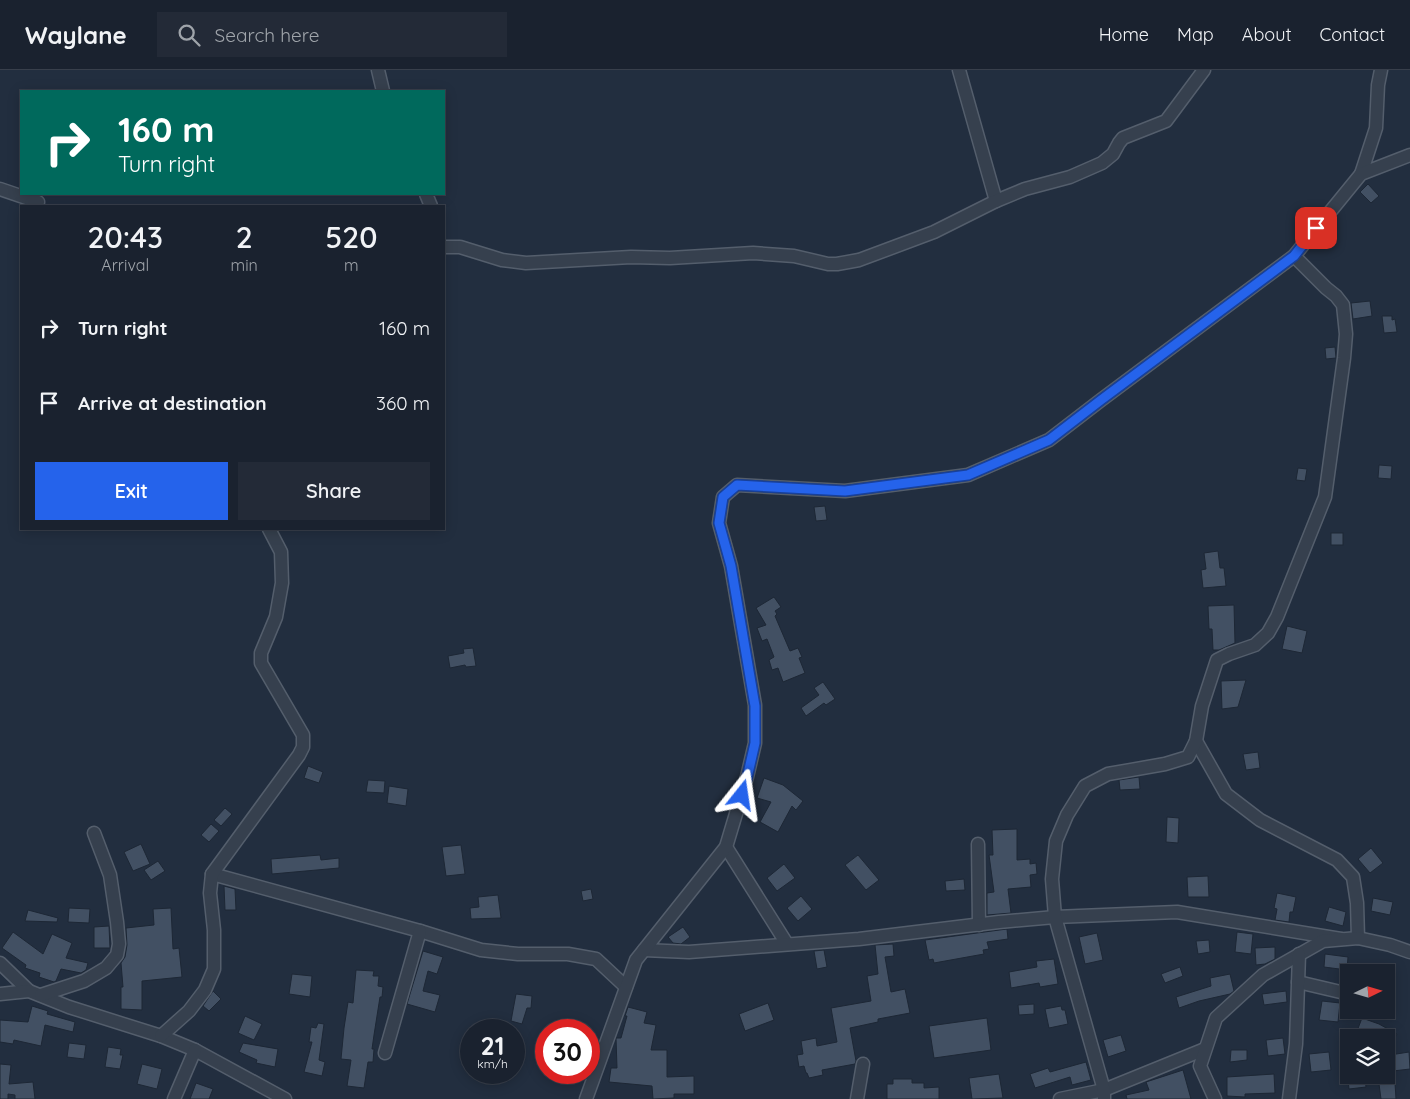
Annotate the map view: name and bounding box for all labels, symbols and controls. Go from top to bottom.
search box [157,12,507,57]
text: Waylane [25,20,127,50]
icon: search [175,21,203,49]
text: Search here [215,23,319,47]
text: Home [1099,23,1149,46]
text: Map [1177,23,1214,46]
text: About [1242,23,1292,46]
text: Contact [1320,23,1385,46]
text: 160 m [118,107,215,151]
icon: right [35,110,100,175]
text: Turn right [118,150,215,178]
pin [1295,207,1337,249]
icon: arrive [1302,214,1330,242]
text: 20:43 [88,218,163,256]
text: 2 [236,218,253,256]
text: 520 [325,218,377,256]
text: Arrival [101,255,149,275]
text: min [231,255,258,275]
text: m [344,255,359,275]
icon: right [35,314,63,342]
text: Turn right [78,316,167,340]
text: 160 m [379,316,430,340]
icon: arrive [35,389,63,417]
text: Arrive at destination [78,391,267,415]
text: 360 m [376,391,430,415]
button: Exit [35,462,228,520]
button: Share [238,462,430,520]
position arrow [715,768,767,820]
north arrow [1340,964,1395,1019]
map controls [1340,964,1395,1084]
speed limit sign: 30 [535,1019,600,1084]
button: layers [1340,1029,1395,1084]
text: 21 [481,1030,504,1061]
text: km/h [477,1056,508,1071]

